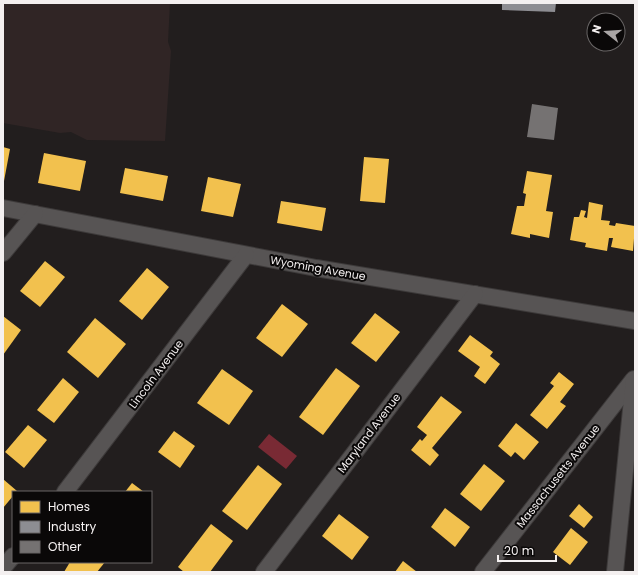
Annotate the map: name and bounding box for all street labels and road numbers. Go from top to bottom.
street label: Wyoming Avenue [269,252,367,284]
street label: Lincoln Avenue [125,336,187,412]
street label: Maryland Avenue [334,390,404,476]
street label: Massachusetts Avenue [513,421,604,531]

